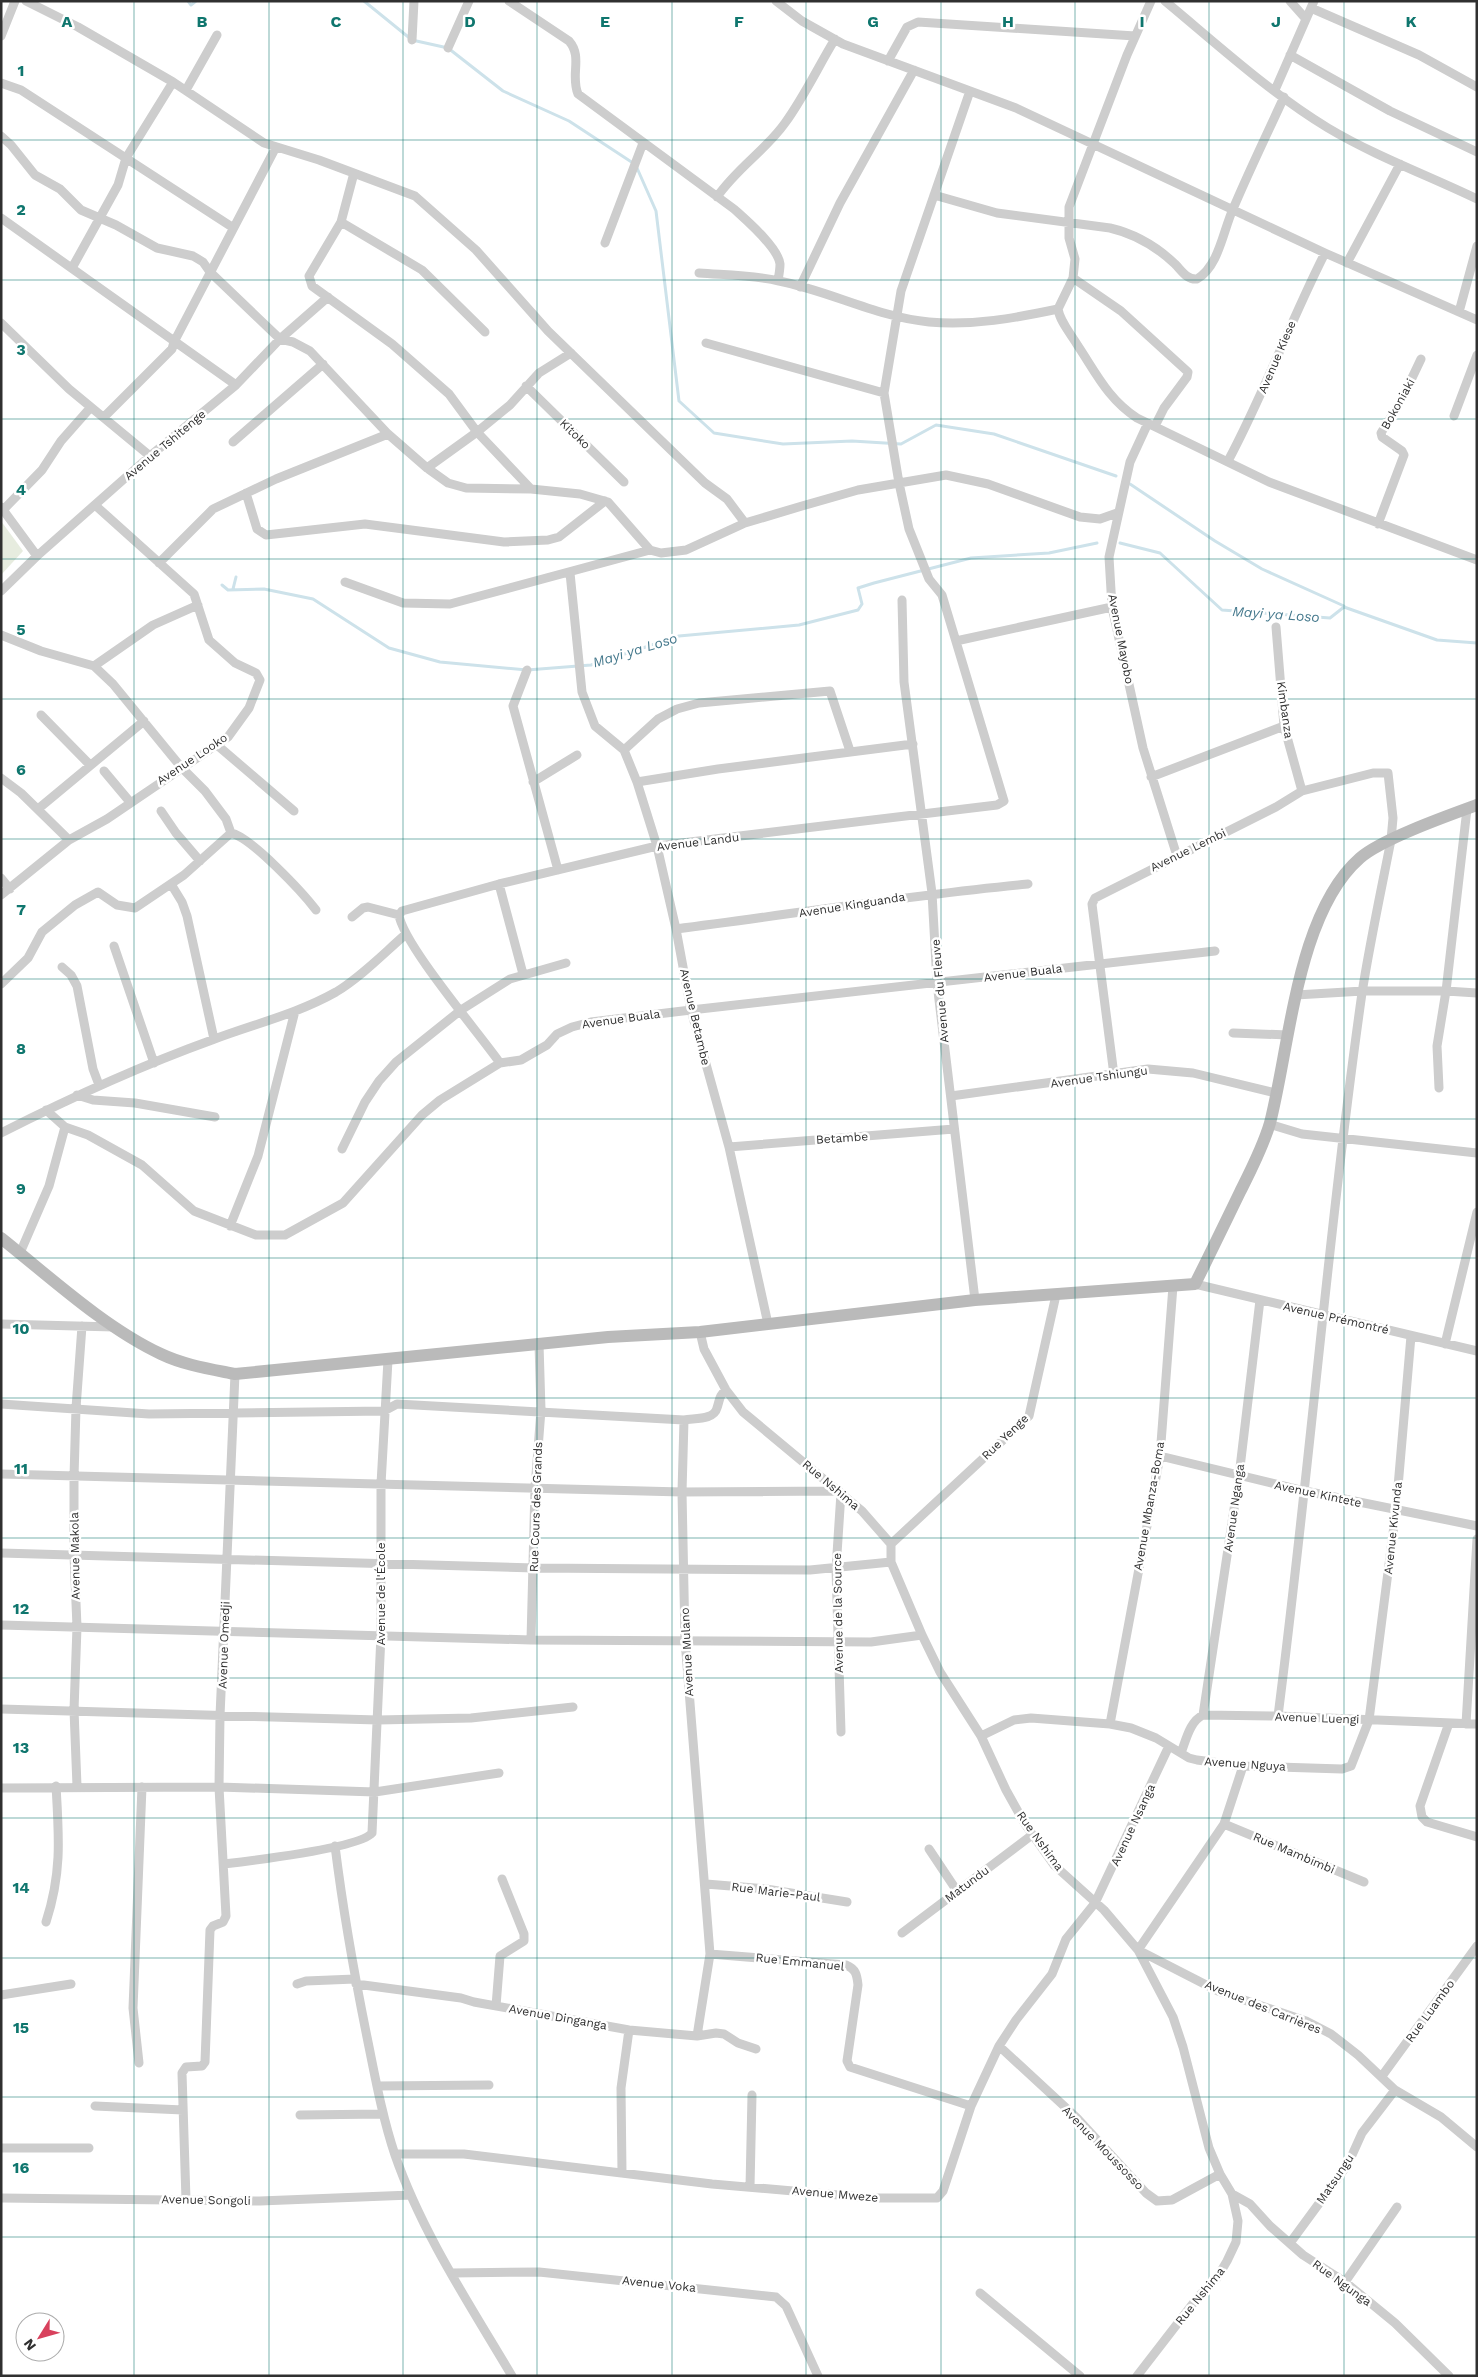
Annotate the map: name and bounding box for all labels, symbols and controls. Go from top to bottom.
text: A [62,12,73,31]
text: B [197,12,208,31]
text: C [331,12,342,31]
text: D [464,12,476,31]
text: E [600,12,610,31]
text: F [734,12,744,31]
text: G [867,12,879,31]
text: H [1002,12,1014,31]
text: I [1139,12,1145,31]
text: J [1271,12,1281,31]
text: K [1405,12,1417,31]
text: 1 [18,61,24,80]
text: 2 [16,200,26,219]
street label: Avenue Kiese [1255,318,1299,396]
text: 3 [16,340,26,359]
street label: Bokoniaki [1378,376,1418,432]
street label: Avenue Tshitenge [121,407,209,483]
street label: Kitoko [557,416,593,452]
text: 4 [16,480,26,499]
street label: Avenue Mayobo [1105,593,1137,685]
water label: Mayi ya Loso [1232,603,1320,625]
text: 5 [16,620,26,639]
water label: Mayi ya Loso [591,630,679,670]
street label: Kimbanza [1274,681,1296,740]
street label: Avenue Looko [154,730,230,788]
text: 6 [16,760,26,779]
street label: Avenue Lembi [1148,826,1228,874]
street label: Avenue Landu [656,830,740,854]
street label: Avenue Kinguanda [798,890,906,920]
text: 7 [16,900,26,919]
street label: Avenue du Fleuve [928,938,952,1043]
street label: Avenue Buala [983,961,1063,985]
street label: Avenue Betambe [677,967,713,1067]
street label: Avenue Buala [581,1007,661,1031]
text: 8 [16,1039,26,1058]
street label: Avenue Tshiungu [1050,1063,1148,1091]
street label: Betambe [815,1129,869,1147]
text: 9 [16,1179,26,1198]
street label: Avenue Prémontré [1282,1299,1390,1337]
text: 10 [12,1319,30,1338]
street label: Rue Yenge [979,1411,1031,1463]
street label: Avenue Mbanza-Boma [1131,1440,1167,1572]
street label: Rue Cours des Grands [527,1442,545,1572]
street label: Rue Nshima [800,1457,863,1513]
text: 11 [14,1459,28,1478]
street label: Avenue Nganga [1221,1463,1247,1553]
street label: Avenue Kintete [1273,1478,1363,1510]
street label: Avenue Kivunda [1381,1481,1405,1575]
street label: Avenue Makola [67,1512,83,1600]
street label: Avenue de l'École [374,1542,388,1646]
street label: Avenue de la Source [830,1553,846,1673]
text: 12 [13,1599,29,1618]
street label: Avenue Omedji [215,1601,233,1689]
street label: Avenue Mulano [678,1607,696,1697]
street label: Avenue Luengi [1274,1710,1360,1726]
text: 13 [13,1738,29,1757]
street label: Avenue Nguya [1204,1754,1287,1774]
street label: Avenue Nsanga [1108,1782,1158,1868]
street label: Rue Nshima [1014,1809,1066,1874]
street label: Rue Mambimbi [1251,1829,1337,1877]
street label: Matundu [942,1863,992,1905]
text: 14 [12,1878,30,1897]
street label: Rue Marie-Paul [731,1880,822,1904]
street label: Rue Emmanuel [755,1950,845,1974]
street label: Avenue des Carrières [1203,1977,1323,2037]
street label: Rue Luambo [1403,1977,1457,2045]
street label: Avenue Dinganga [508,2001,608,2033]
text: 15 [13,2018,29,2037]
street label: Avenue Moussosso [1059,2103,1147,2193]
street label: Matsungu [1313,2152,1357,2206]
text: 16 [13,2158,30,2177]
street label: Avenue Mweze [791,2183,879,2205]
street label: Avenue Songoli [161,2192,251,2208]
street label: Rue Ngunga [1310,2257,1374,2309]
street label: Rue Nshima [1172,2264,1228,2328]
street label: Avenue Voka [621,2273,697,2295]
north arrow [15,2312,65,2362]
text: N [20,2336,39,2354]

